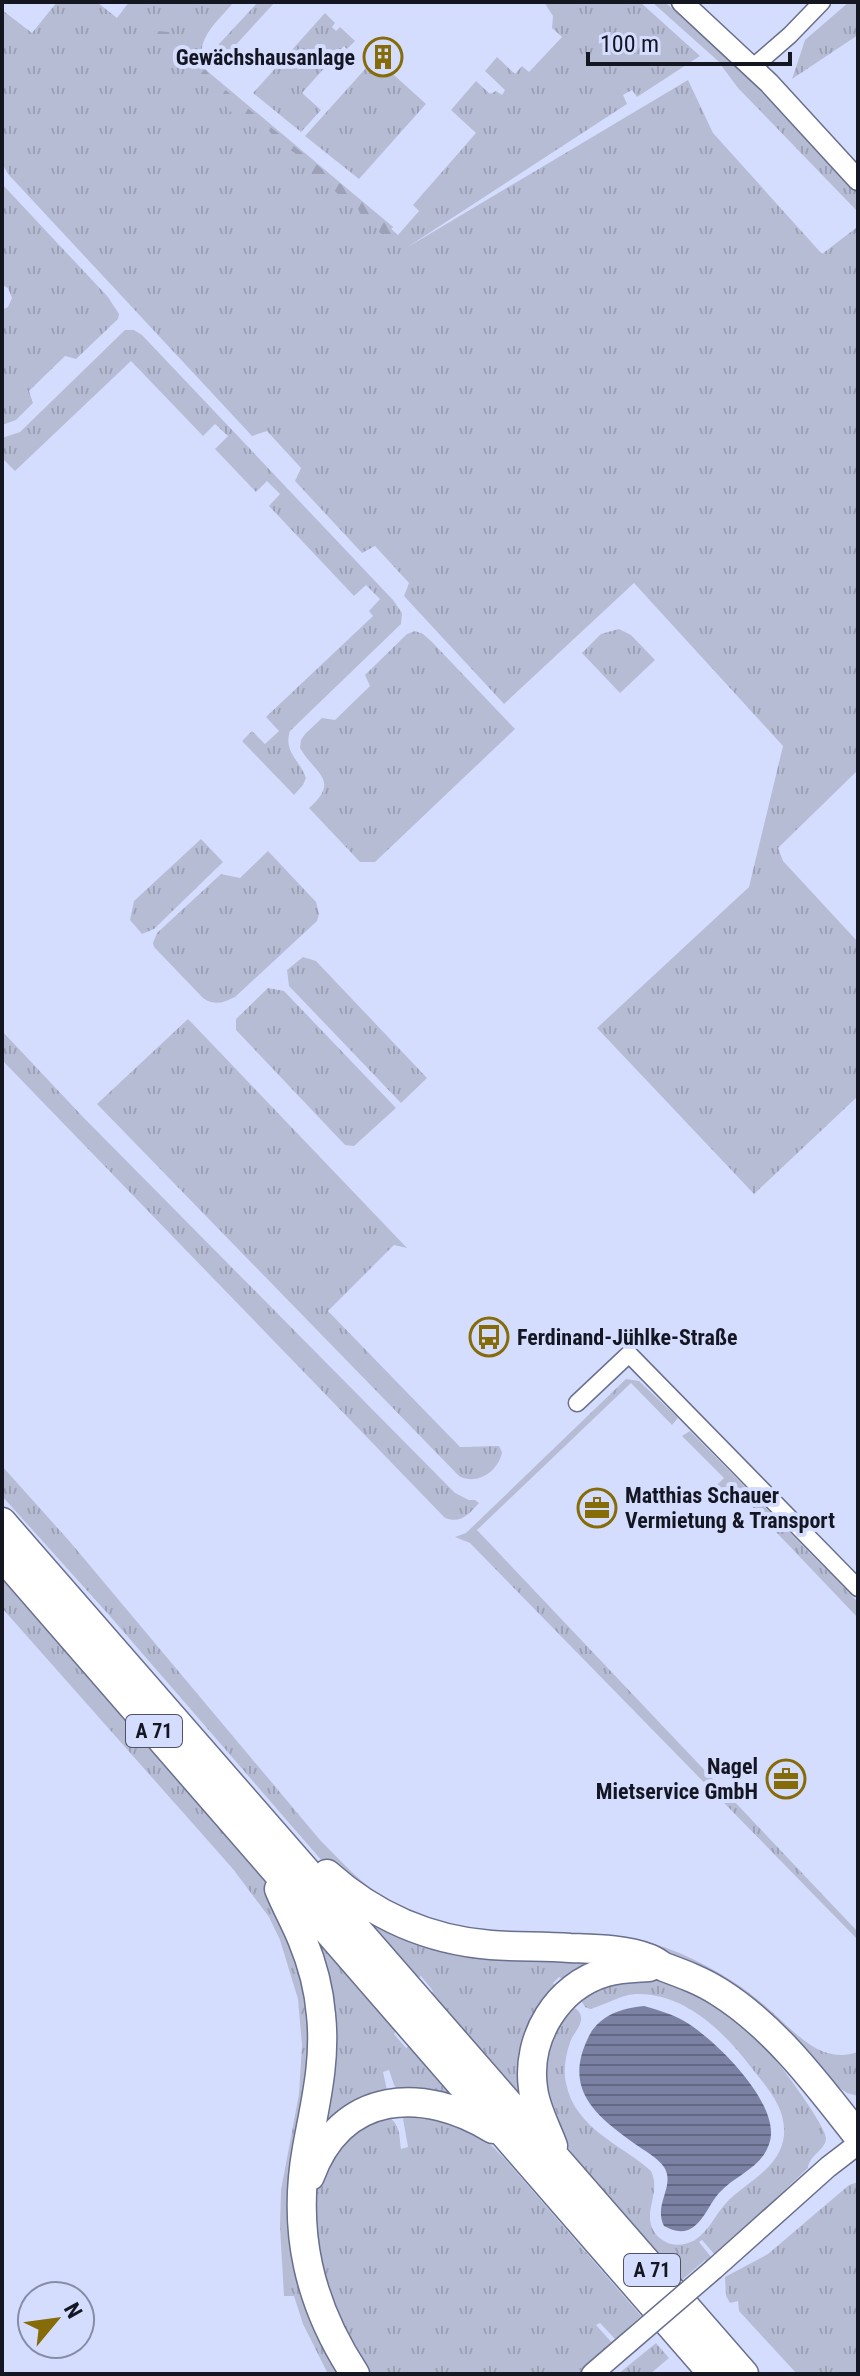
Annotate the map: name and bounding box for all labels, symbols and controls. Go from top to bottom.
scale bar [588,16,790,66]
text: 100 m [600,30,659,58]
building icon: Gewächshausanlage [362,36,404,78]
place label: Gewächshausanlage [176,45,355,70]
bus stop icon: Ferdinand-Jühlke-Straße [468,1316,510,1358]
place label: Ferdinand-Jühlke-Straße [517,1325,738,1350]
place label: Matthias Schauer Vermietung & Transport [625,1483,835,1533]
office icon: Matthias Schauer Vermietung & Transport [576,1487,618,1529]
road number: A 71 [126,1715,182,1747]
place label: Nagel Mietservice GmbH [596,1754,758,1804]
office icon: Nagel Mietservice GmbH [765,1758,807,1800]
road number: A 71 [624,2254,680,2286]
north arrow [16,2280,96,2360]
text: N [59,2299,87,2323]

